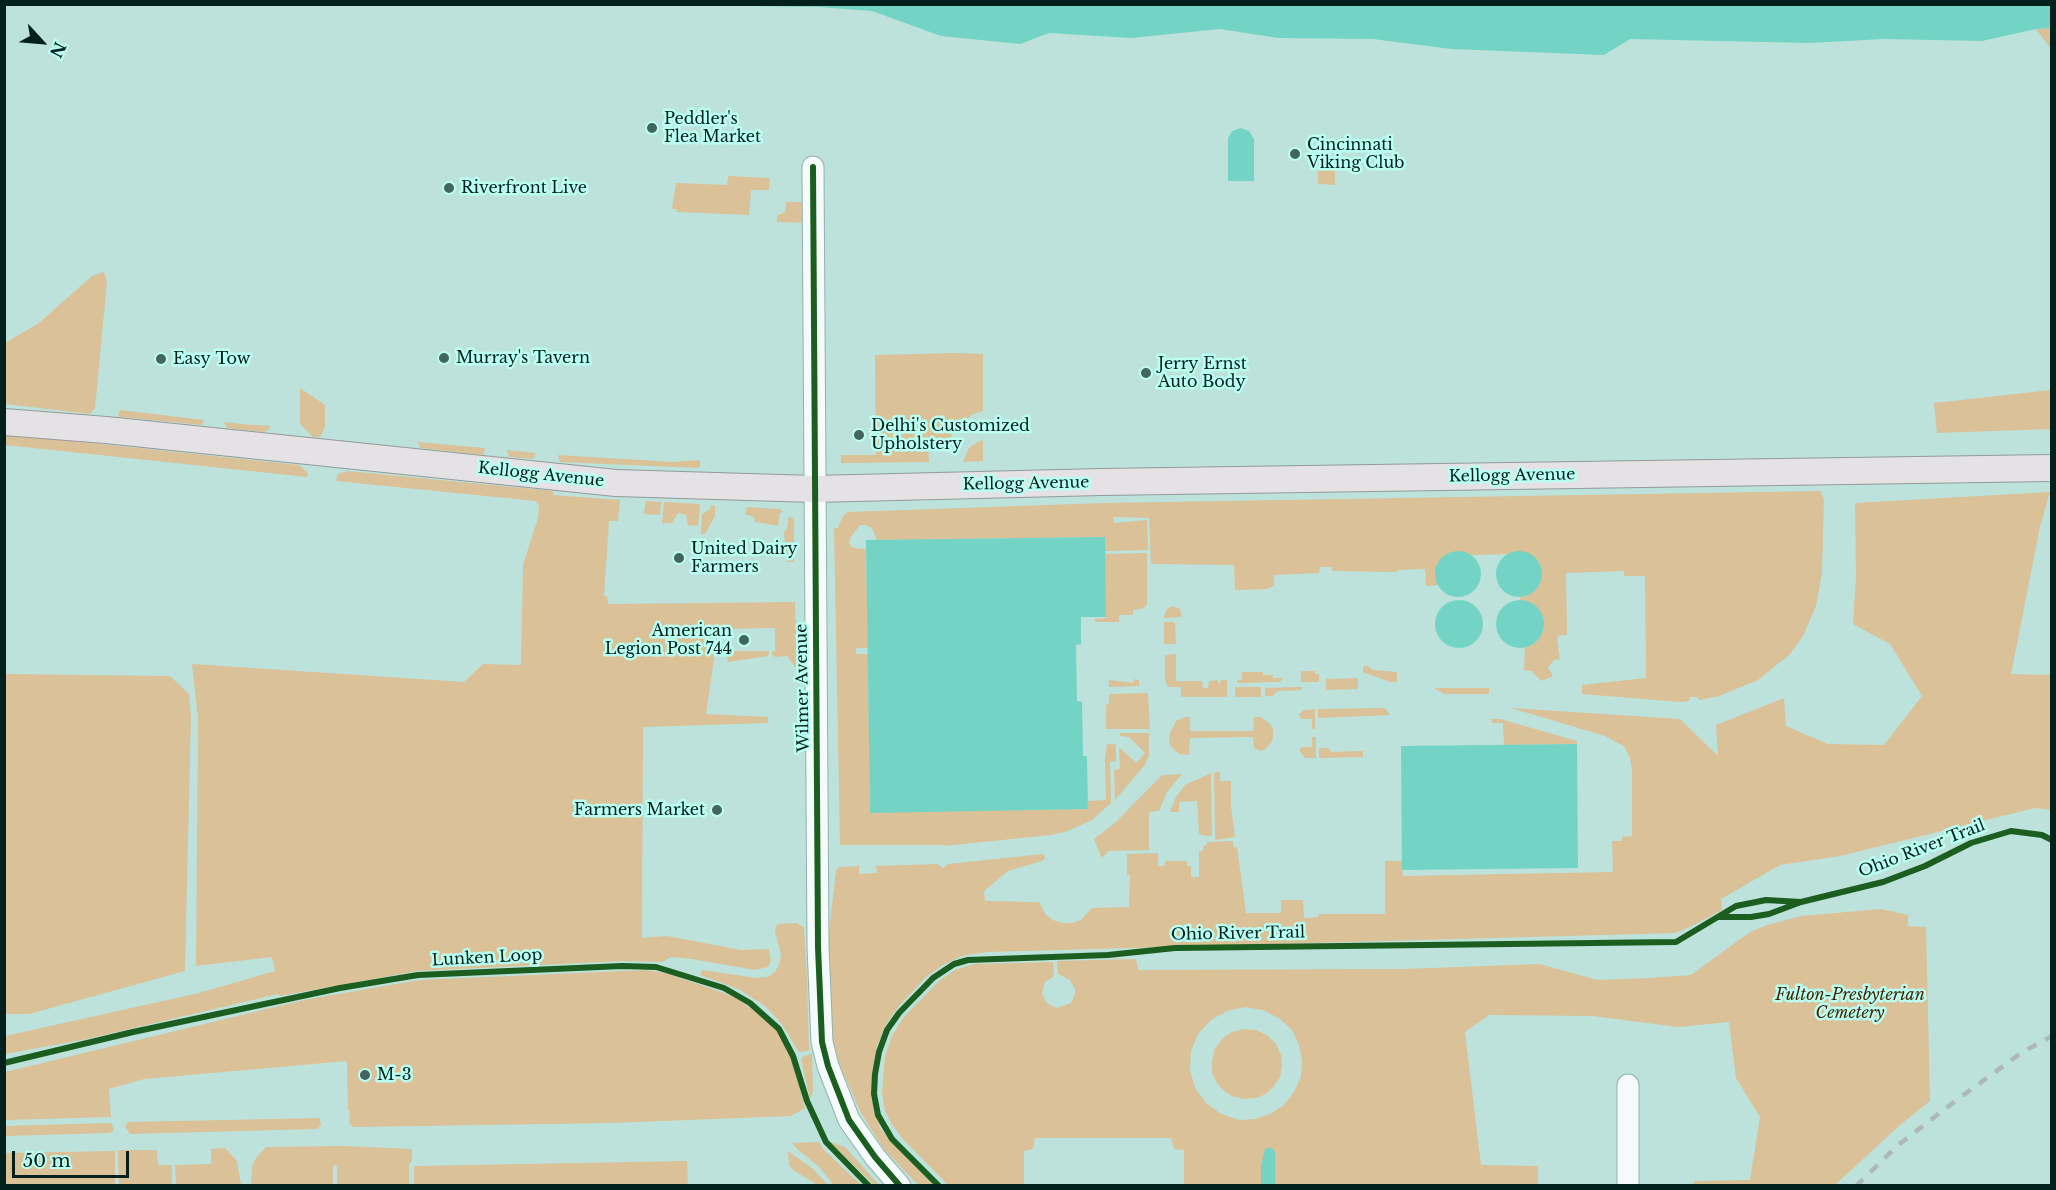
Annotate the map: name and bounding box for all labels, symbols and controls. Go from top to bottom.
north arrow [12,12,72,72]
text: N [46,39,70,61]
place label: Peddler's Flea Market [664,109,761,147]
marker: Peddler's Flea Market [645,121,659,135]
place label: Cincinnati Viking Club [1307,135,1405,173]
marker: Cincinnati Viking Club [1288,147,1302,161]
place label: Riverfront Live [461,178,587,198]
marker: Riverfront Live [442,181,456,195]
place label: Murray's Tavern [456,348,590,368]
place label: Easy Tow [173,349,250,369]
marker: Murray's Tavern [437,351,451,365]
marker: Easy Tow [154,352,168,366]
place label: Jerry Ernst Auto Body [1158,354,1247,392]
marker: Jerry Ernst Auto Body [1139,366,1153,380]
place label: Delhi's Customized Upholstery [871,416,1030,454]
marker: Delhi's Customized Upholstery [852,428,866,442]
street label: Kellogg Avenue [477,459,605,491]
street label: Kellogg Avenue [1448,465,1576,487]
street label: Kellogg Avenue [962,473,1090,495]
place label: United Dairy Farmers [691,539,798,577]
marker: United Dairy Farmers [672,551,686,565]
place label: American Legion Post 744 [605,621,732,659]
street label: Wilmer Avenue [792,623,814,753]
marker: American Legion Post 744 [737,633,751,647]
place label: Farmers Market [574,800,705,820]
marker: Farmers Market [710,803,724,817]
street label: Ohio River Trail [1856,816,1988,882]
street label: Ohio River Trail [1171,923,1305,945]
street label: Lunken Loop [431,946,543,970]
park label: Fulton-Presbyterian Cemetery [1775,985,1925,1023]
place label: M-3 [377,1065,412,1085]
marker: M-3 [358,1068,372,1082]
scale bar [15,1139,132,1177]
text: 50 m [23,1150,71,1172]

